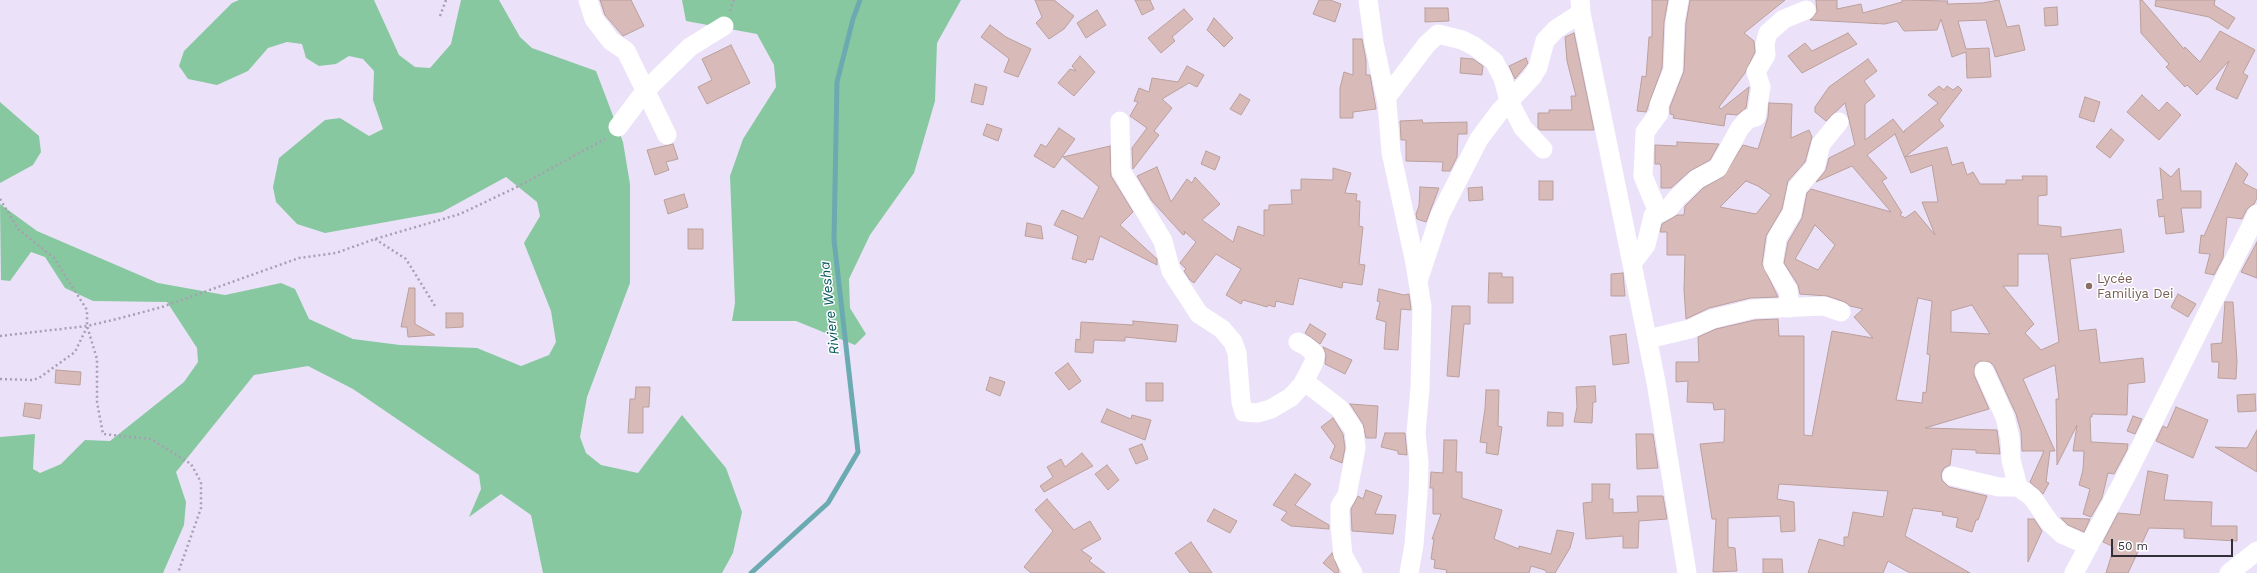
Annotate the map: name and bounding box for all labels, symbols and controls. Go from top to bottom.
water label: Riviere Wesha [817,260,843,356]
place label: Lycée Familiya Dei [2097,271,2174,302]
marker: Lycée Familiya Dei [2084,281,2094,291]
scale bar [2113,531,2235,557]
text: 50 m [2118,539,2148,553]

